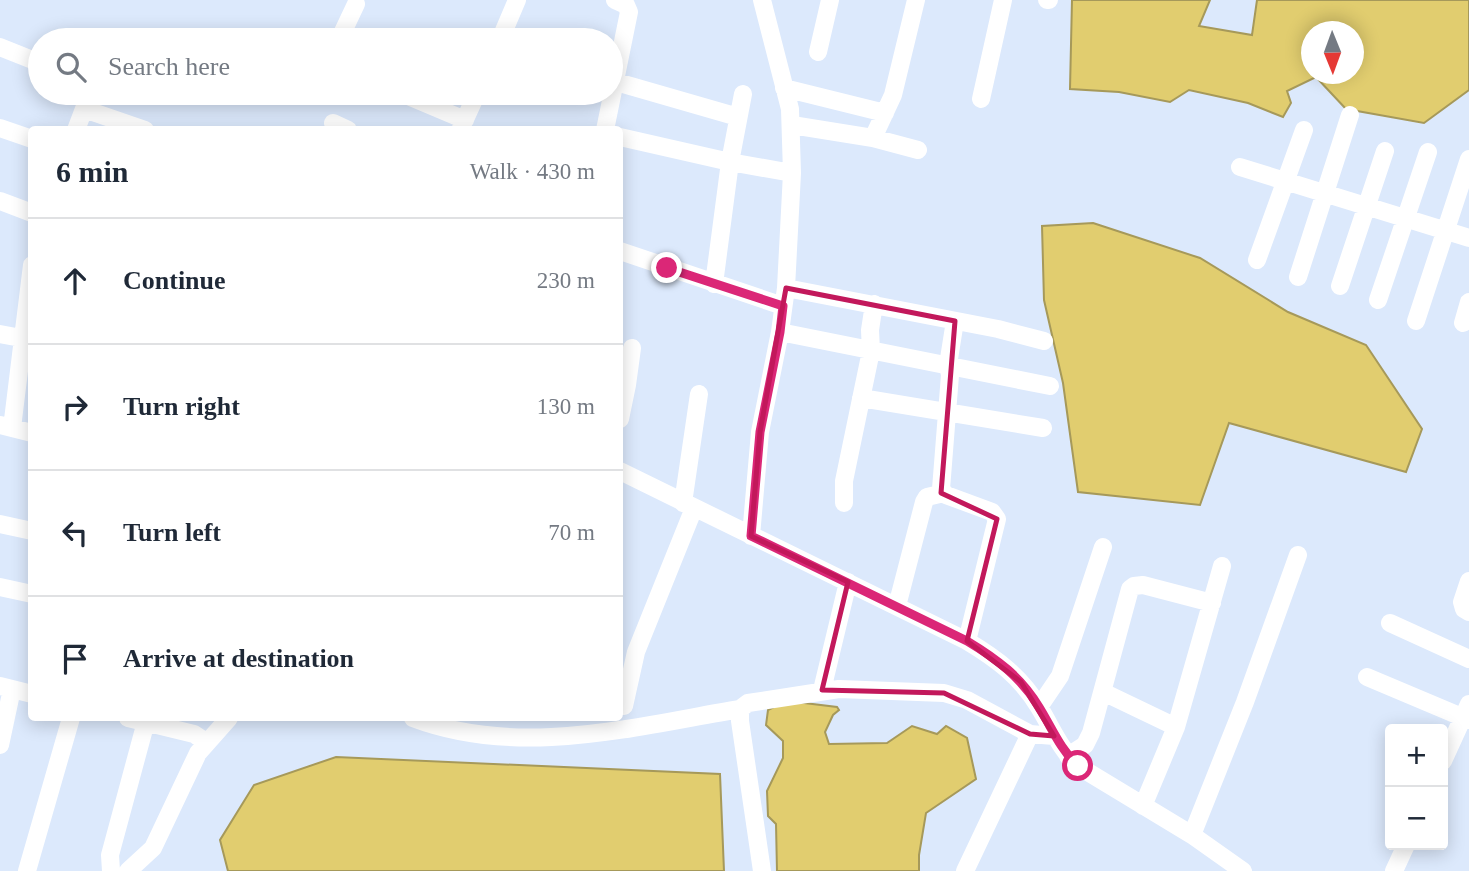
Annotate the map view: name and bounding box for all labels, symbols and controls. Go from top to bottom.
north arrow [1301,21,1364,84]
search box [28,28,623,105]
icon: search [52,48,90,86]
text: Search here [108,52,230,81]
text: 6 min [56,155,129,188]
text: Walk · 430 m [470,159,595,184]
route end [651,252,682,283]
icon: ahead [56,262,94,300]
text: Continue [123,266,226,295]
text: 230 m [537,268,595,293]
icon: right [56,388,94,426]
text: Turn right [123,392,240,421]
text: 130 m [537,394,595,419]
icon: left [56,514,94,552]
text: Turn left [123,518,221,547]
text: 70 m [548,520,595,545]
icon: arrive [56,640,94,678]
text: Arrive at destination [123,644,354,673]
map controls [1385,724,1448,850]
button: + [1385,724,1448,787]
route start [1062,750,1093,781]
button: − [1385,787,1448,850]

